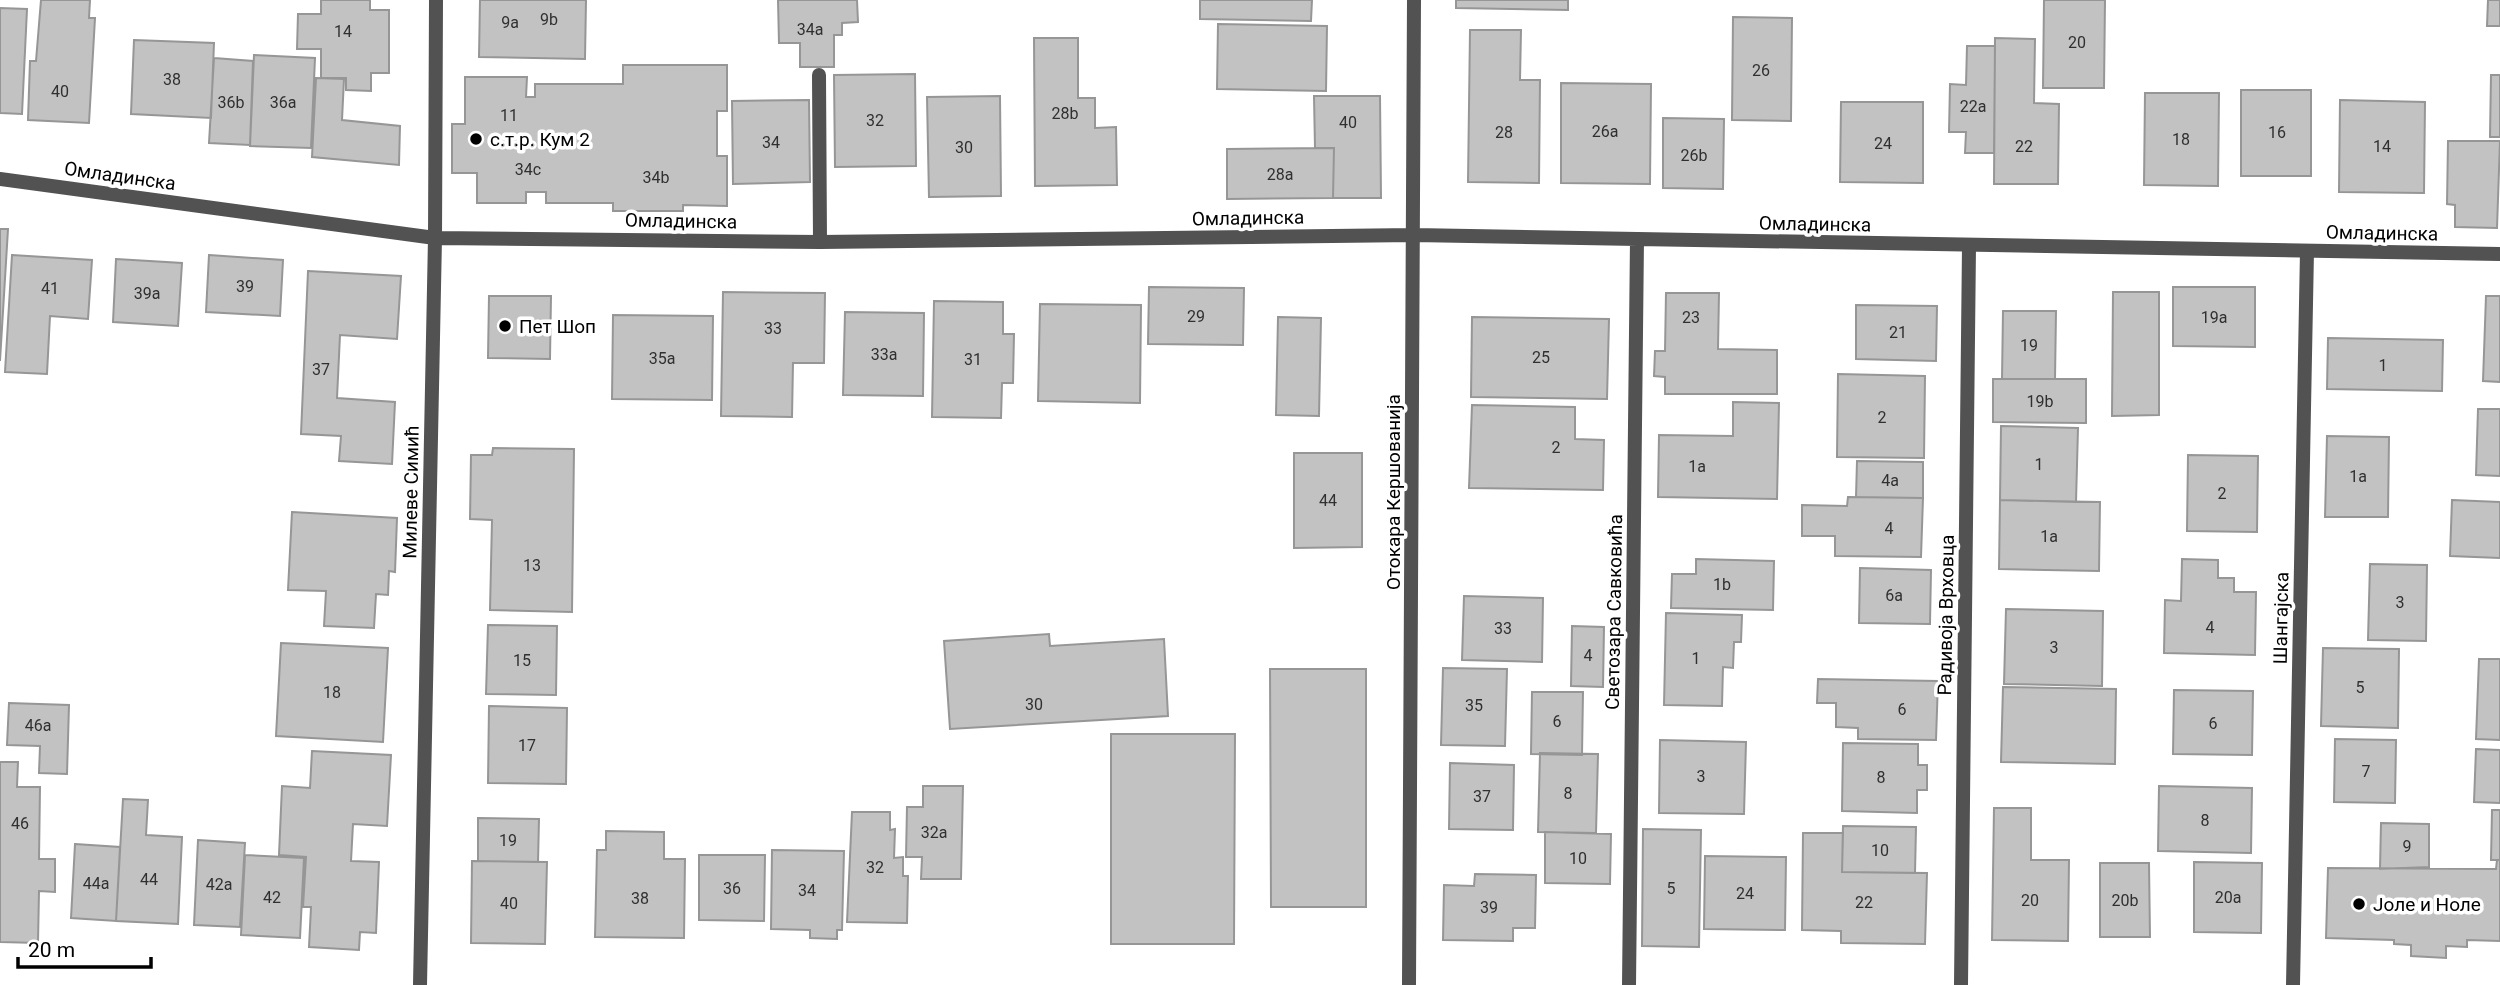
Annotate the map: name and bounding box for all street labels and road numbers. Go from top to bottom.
street label: Омладинска [63,157,177,195]
street label: Омладинска [1192,206,1304,230]
street label: Омладинска [625,209,737,233]
street label: Омладинска [1759,212,1871,236]
street label: Омладинска [2326,221,2438,245]
street label: Отокара Кершованија [1382,394,1405,590]
street label: Милеве Симић [398,425,424,559]
street label: Светозара Савковића [1601,514,1627,710]
street label: Радивоја Врховца [1933,534,1959,696]
street label: Шангајска [2269,572,2293,664]

